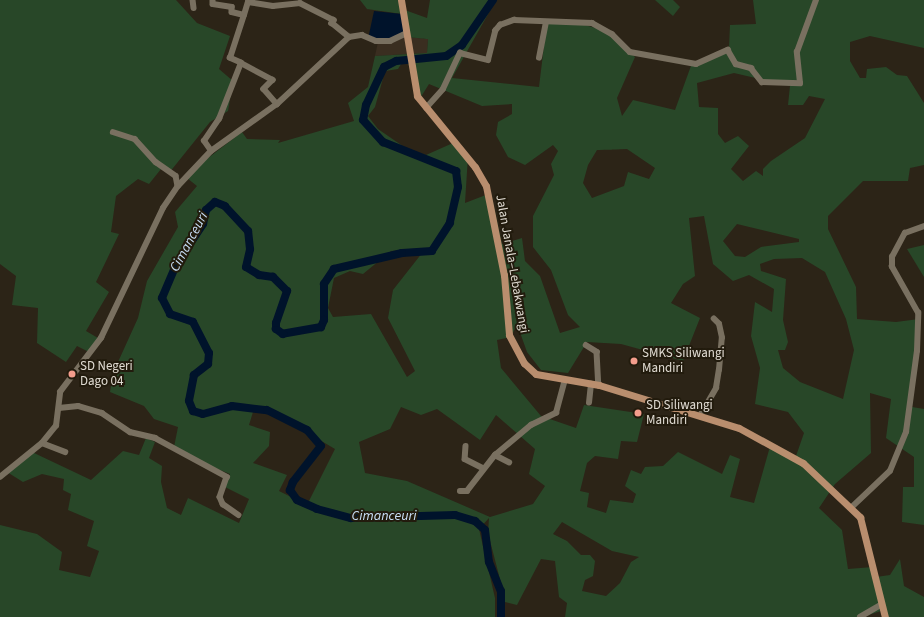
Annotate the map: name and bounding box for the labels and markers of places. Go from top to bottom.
place label: SMKS Siliwangi Mandiri [642,346,725,377]
marker: SMKS Siliwangi Mandiri [629,356,639,366]
place label: SD Negeri Dago 04 [80,359,133,390]
marker: SD Negeri Dago 04 [67,369,77,379]
place label: SD Siliwangi Mandiri [646,398,713,429]
marker: SD Siliwangi Mandiri [633,408,643,418]

